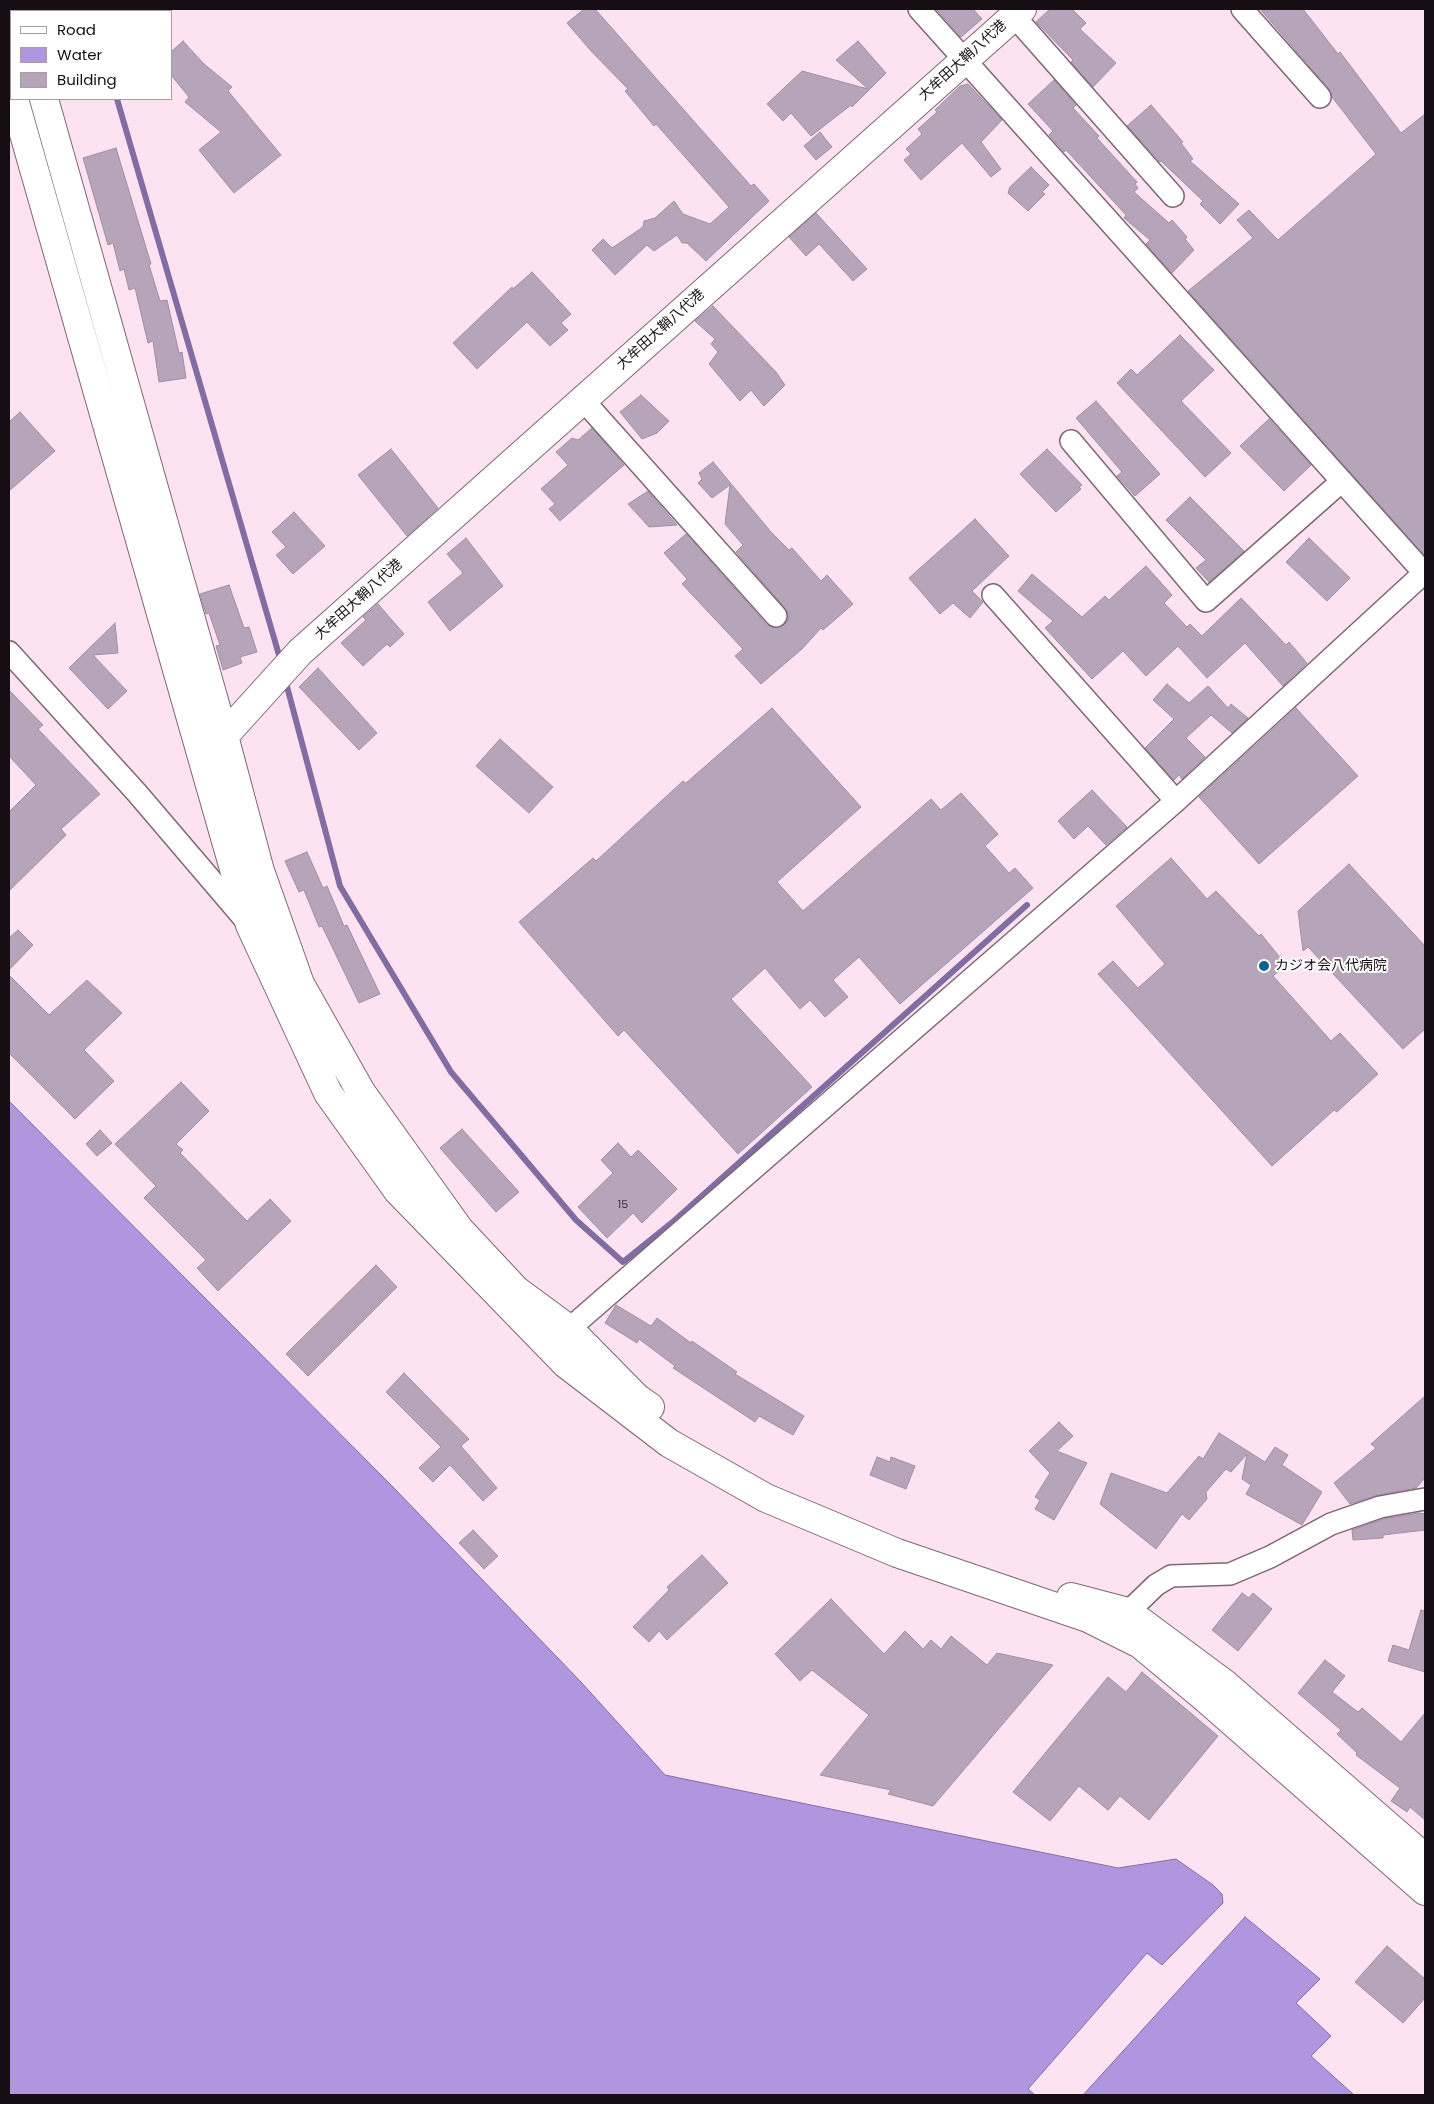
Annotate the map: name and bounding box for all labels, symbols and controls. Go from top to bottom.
legend [10,10,172,100]
street label: 大牟田大鞘八代港 [916,17,1010,105]
text: Road [57,19,96,40]
text: Water [57,44,102,65]
text: Building [57,69,117,90]
street label: 大牟田大鞘八代港 [614,286,708,374]
street label: 大牟田大鞘八代港 [312,556,406,644]
place label: カジオ会八代病院 [1275,958,1387,974]
marker: カジオ会八代病院 [1257,959,1271,973]
house number: 15 [618,1198,628,1212]

